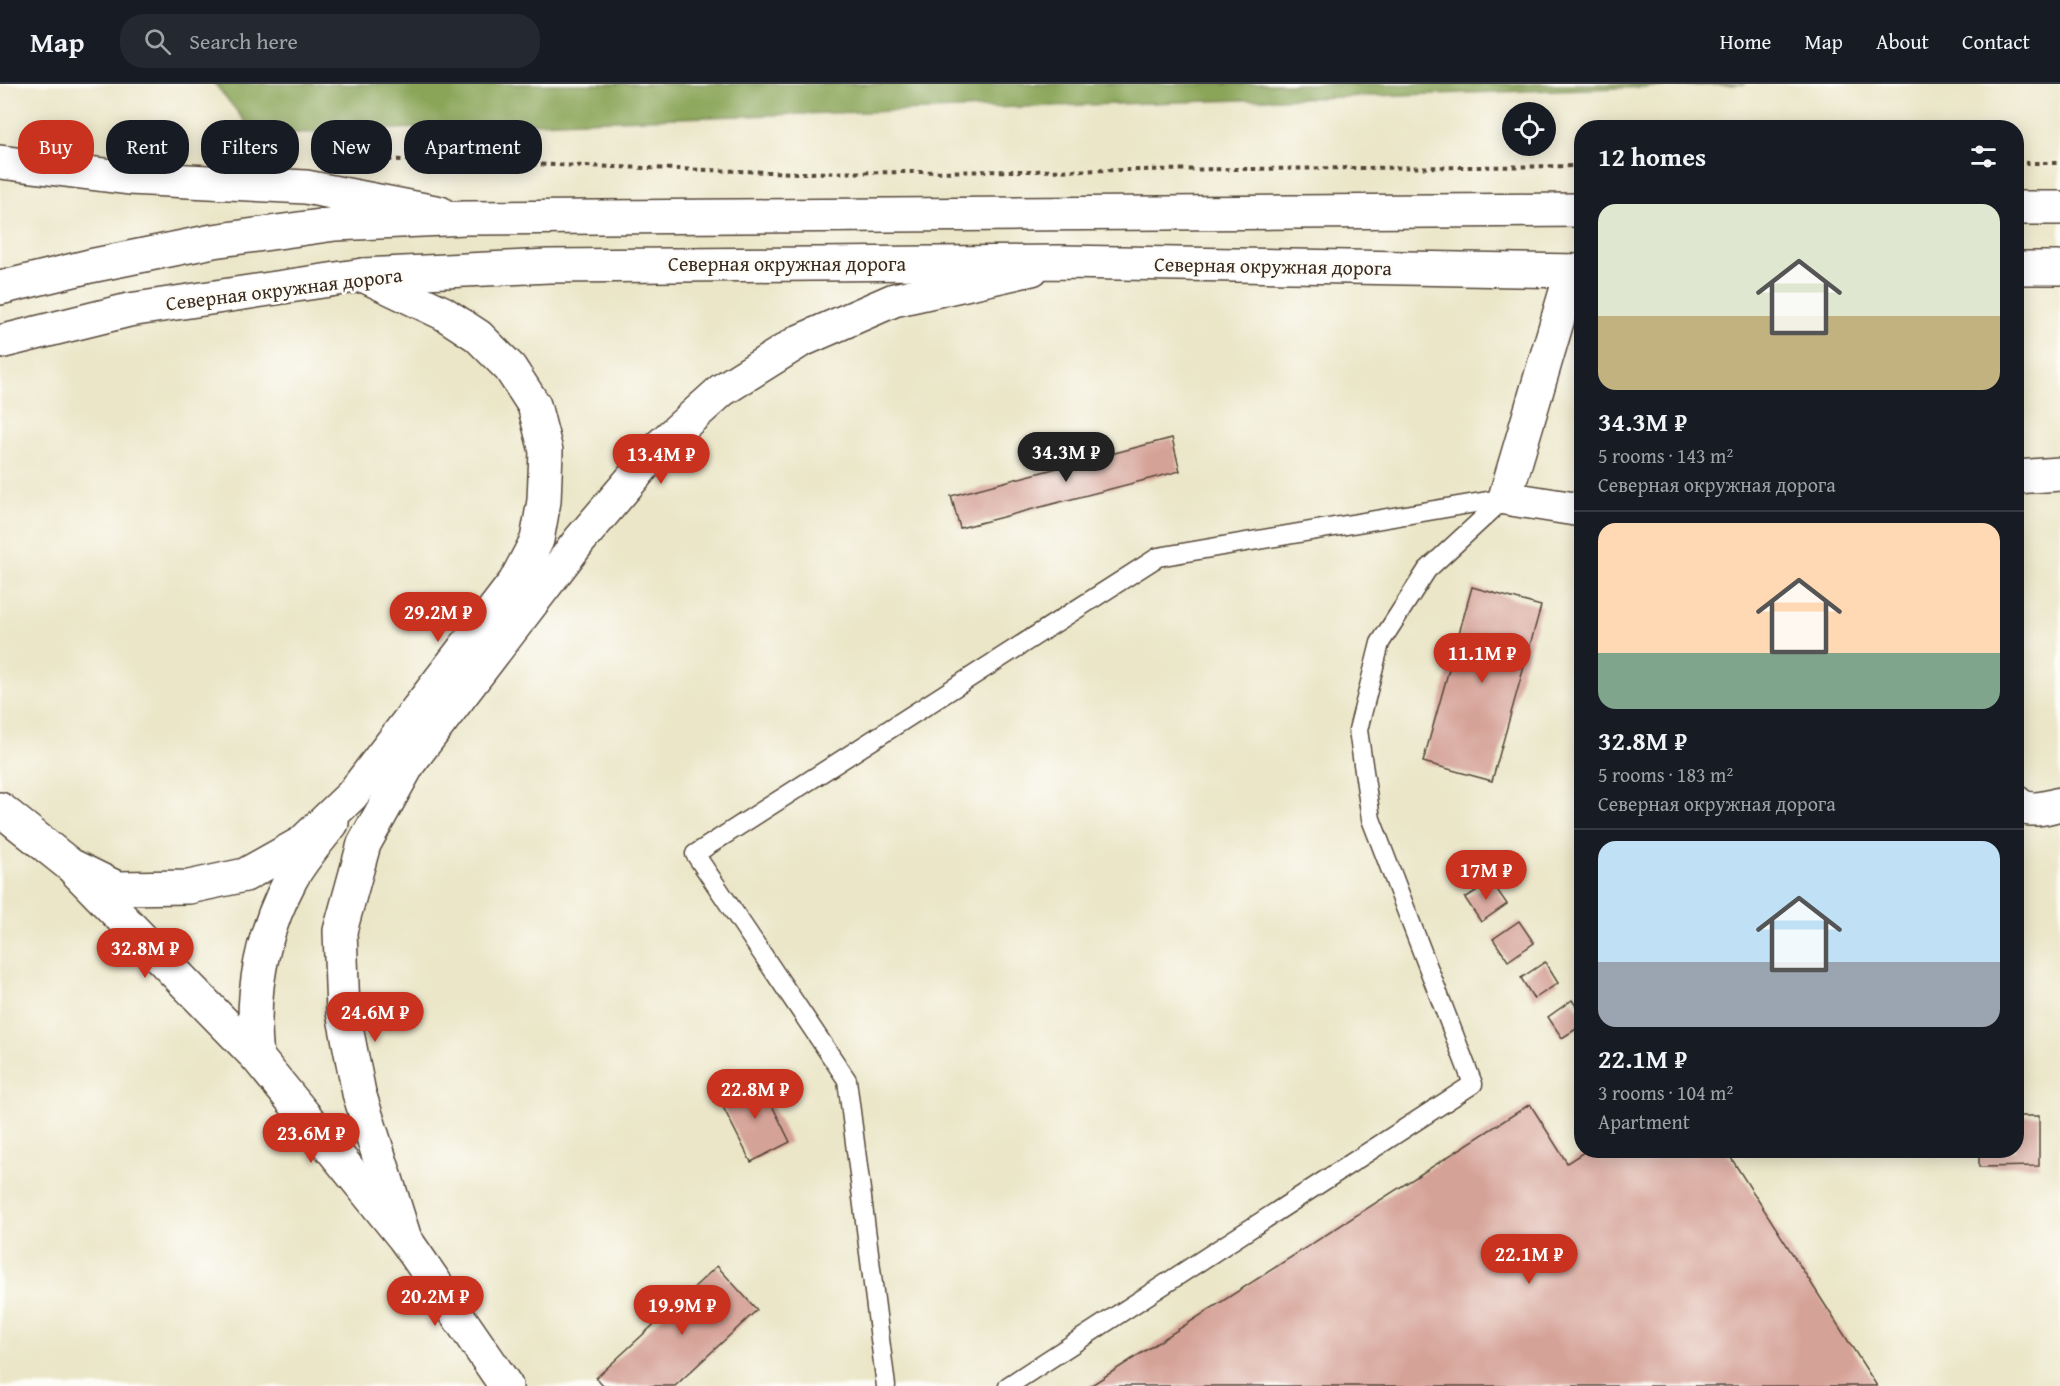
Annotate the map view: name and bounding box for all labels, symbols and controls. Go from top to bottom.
search box [120,14,540,68]
text: Map [30,21,84,62]
icon: search [141,25,174,58]
text: Search here [189,25,298,57]
text: Home [1720,26,1771,57]
text: Map [1804,26,1843,57]
text: About [1876,26,1929,57]
text: Contact [1962,26,2030,57]
map controls [1502,102,1556,156]
button: locate [1502,102,1556,156]
chip: Buy [18,120,94,174]
chip: Rent [106,120,189,174]
chip: Filters [201,120,299,174]
chip: New [311,120,392,174]
chip: Apartment [404,120,542,174]
text: 12 homes [1598,137,1706,176]
icon: filters [1967,140,2000,173]
icon: home [1745,243,1853,351]
street label: Северная окружная дорога [668,249,906,278]
street label: Северная окружная дорога [1154,249,1393,282]
street label: Северная окружная дорога [164,260,404,317]
text: 34.3M ₽ [1598,402,1687,441]
pin: 34.3M ₽ [1011,432,1121,483]
pin: 13.4M ₽ [606,434,716,485]
text: 34.3M ₽ [1032,437,1100,466]
text: 13.4M ₽ [627,439,695,468]
text: 5 rooms · 143 m² [1598,441,1733,470]
text: Северная окружная дорога [1598,470,1836,499]
icon: home [1745,562,1853,670]
pin: 29.2M ₽ [383,592,493,643]
text: 29.2M ₽ [404,597,472,626]
pin: 11.1M ₽ [1427,633,1537,684]
text: 11.1M ₽ [1448,638,1516,667]
text: 32.8M ₽ [1598,721,1687,760]
text: 5 rooms · 183 m² [1598,760,1733,789]
text: Северная окружная дорога [1598,789,1836,818]
pin: 17M ₽ [1444,850,1528,901]
text: 17M ₽ [1460,855,1512,884]
icon: home [1745,880,1853,988]
pin: 32.8M ₽ [90,928,200,979]
text: 32.8M ₽ [111,933,179,962]
pin: 24.6M ₽ [320,992,430,1043]
text: 24.6M ₽ [341,997,409,1026]
text: 22.1M ₽ [1598,1039,1687,1078]
pin: 22.8M ₽ [700,1069,810,1120]
text: 22.8M ₽ [721,1074,789,1103]
text: 3 rooms · 104 m² [1598,1078,1733,1107]
text: Apartment [1598,1107,1690,1136]
pin: 23.6M ₽ [256,1113,366,1164]
text: 23.6M ₽ [277,1118,345,1147]
pin: 22.1M ₽ [1474,1234,1584,1285]
text: 22.1M ₽ [1495,1239,1563,1268]
pin: 20.2M ₽ [380,1276,490,1327]
text: 20.2M ₽ [401,1281,469,1310]
pin: 19.9M ₽ [627,1285,737,1336]
text: 19.9M ₽ [648,1290,716,1319]

